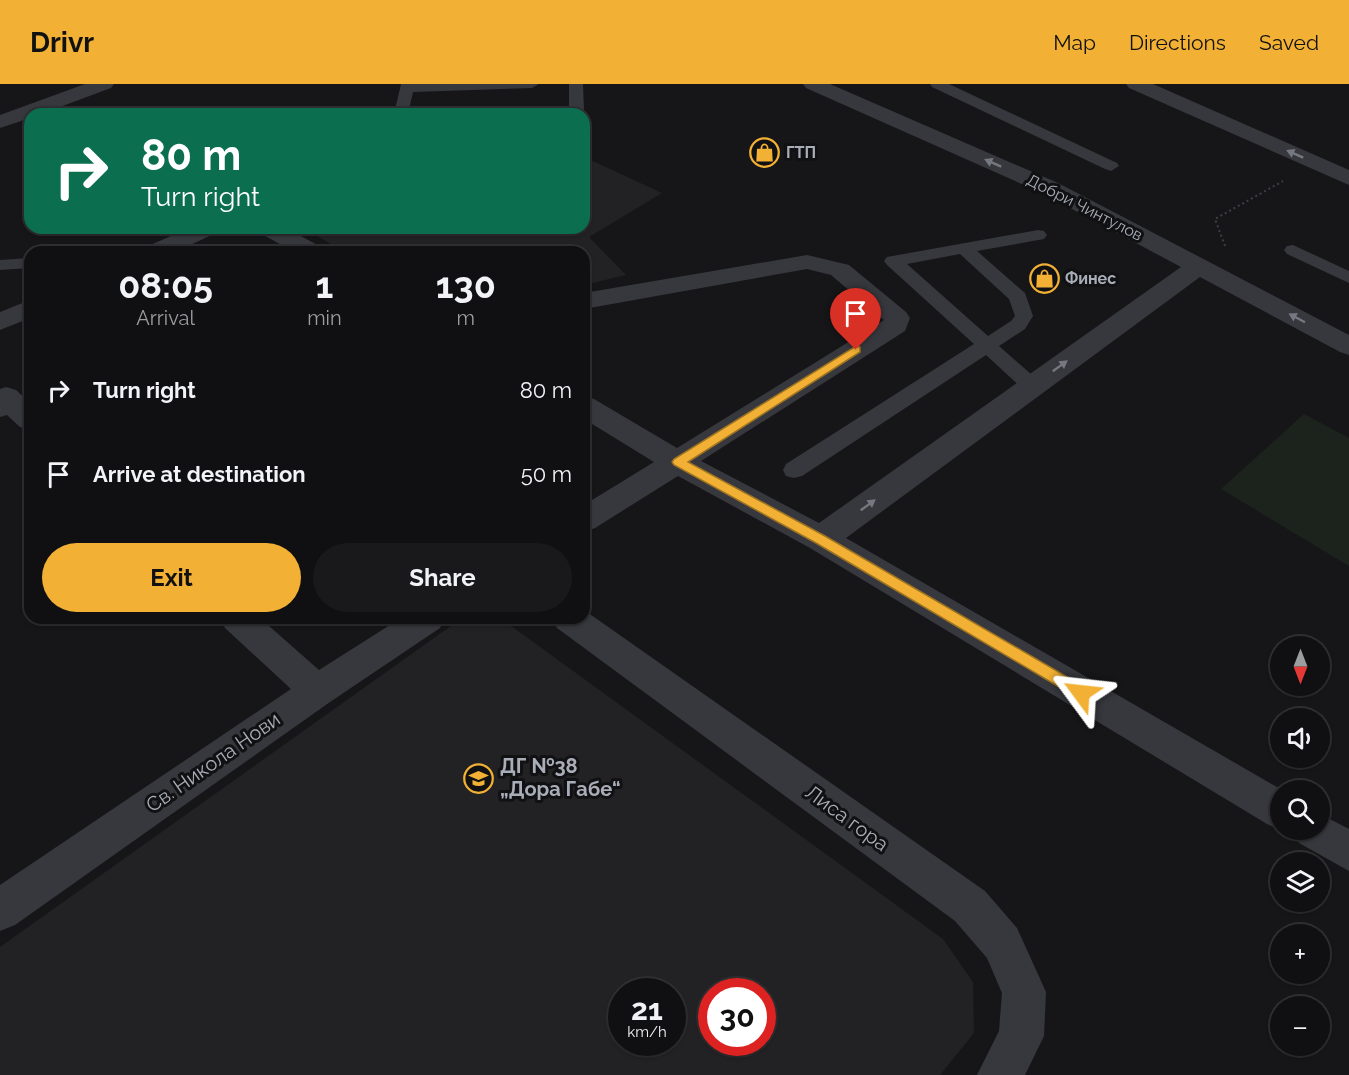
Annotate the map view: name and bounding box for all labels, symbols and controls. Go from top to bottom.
text: Drivr [30,26,94,59]
text: Map [1053,30,1096,55]
text: Directions [1129,30,1226,55]
text: Saved [1259,30,1319,55]
text: 80 m [141,131,241,180]
icon: right [42,132,120,210]
shop icon: ГТП [749,136,781,168]
place label: ГТП [786,143,816,162]
one-way arrow [1286,149,1304,159]
one-way arrow [984,158,1002,167]
street label: Добри Чинтулов [1024,170,1146,245]
text: Turn right [141,181,260,212]
shop icon: Финес [1028,262,1060,294]
text: 08:05 [118,264,213,306]
text: 1 [316,264,333,306]
text: 130 [436,264,496,306]
place label: Финес [1065,269,1116,288]
pin [830,288,881,350]
icon: arrive [839,297,872,330]
text: Arrival [136,306,195,330]
text: min [307,306,342,330]
text: m [457,306,475,330]
one-way arrow [1289,313,1306,323]
one-way arrow [1052,360,1068,372]
icon: right [42,374,75,407]
text: Turn right [93,377,196,403]
text: 80 m [520,377,572,403]
icon: arrive [42,458,75,491]
text: Arrive at destination [93,461,306,487]
text: 50 m [521,461,572,487]
one-way arrow [860,499,876,511]
button: Exit [42,543,301,612]
button: Share [313,543,572,612]
north arrow [1270,636,1330,696]
map controls [1270,636,1330,1056]
position arrow [1049,661,1113,725]
street label: Св. Никола Нови [141,707,285,817]
button: sound [1270,708,1330,768]
place label: ДГ №38 „Дора Габе“ [500,754,621,801]
school or university icon: ДГ №38 „Дора Габе“ [463,762,495,794]
street label: Лиса гора [801,780,893,856]
button: search [1270,780,1330,840]
button: layers [1270,852,1330,912]
button: + [1270,924,1330,984]
speed limit sign: 30 [698,978,776,1056]
text: 21 [631,992,663,1027]
button: − [1270,996,1330,1056]
text: km/h [627,1023,667,1041]

